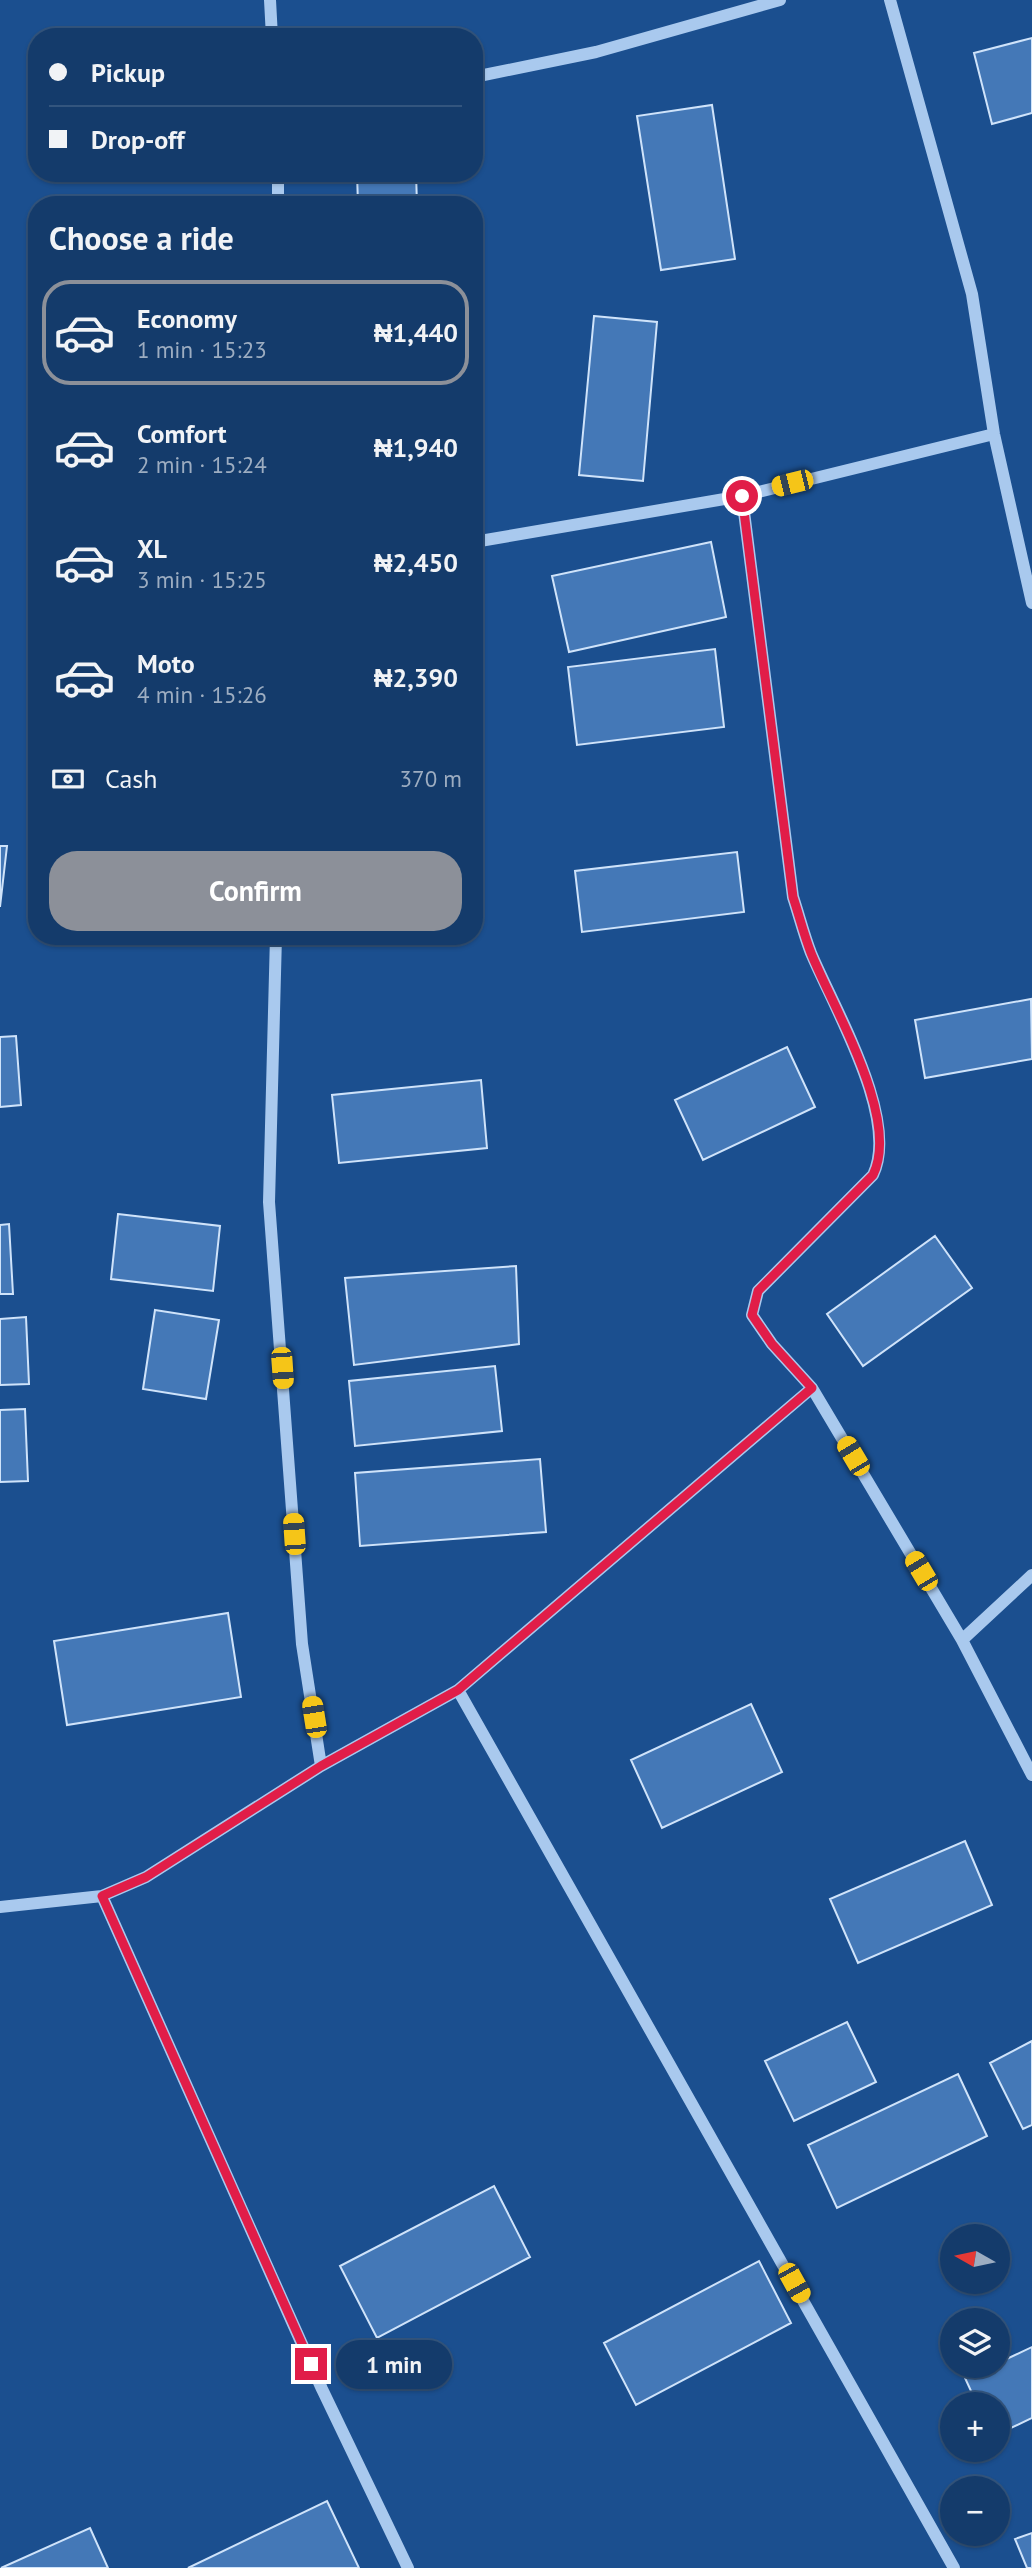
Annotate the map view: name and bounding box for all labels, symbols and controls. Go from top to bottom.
text: Pickup [91,56,165,89]
text: Drop-off [91,123,185,156]
text: Choose a ride [49,217,234,259]
icon: car [53,301,116,364]
text: Economy [137,302,237,335]
text: ₦1,440 [374,316,458,349]
text: 1 min · 15:23 [137,335,267,364]
icon: car [53,416,116,479]
text: Comfort [137,417,227,450]
text: ₦1,940 [374,431,458,464]
text: 2 min · 15:24 [137,450,267,479]
car [770,468,815,498]
route start [726,480,758,512]
icon: car [53,531,116,594]
text: XL [137,532,167,565]
text: ₦2,450 [374,546,458,579]
text: 3 min · 15:25 [137,565,267,594]
icon: car [53,646,116,709]
text: Moto [137,647,195,680]
text: ₦2,390 [374,661,458,694]
text: 4 min · 15:26 [137,680,267,709]
icon: cash [49,760,87,798]
text: Cash [105,762,157,795]
text: 370 m [400,764,462,793]
button: Confirm [49,851,462,931]
car [271,1346,294,1390]
car [834,1433,873,1479]
car [283,1512,306,1556]
car [902,1548,941,1594]
car [301,1695,328,1739]
north arrow [940,2224,1010,2294]
map controls [940,2224,1010,2546]
car [775,2260,814,2306]
button: layers [940,2308,1010,2378]
callout: 1 min [336,2340,451,2388]
route end [295,2348,327,2380]
text: 1 min [366,2350,422,2379]
button: + [940,2392,1010,2462]
button: − [940,2476,1010,2546]

